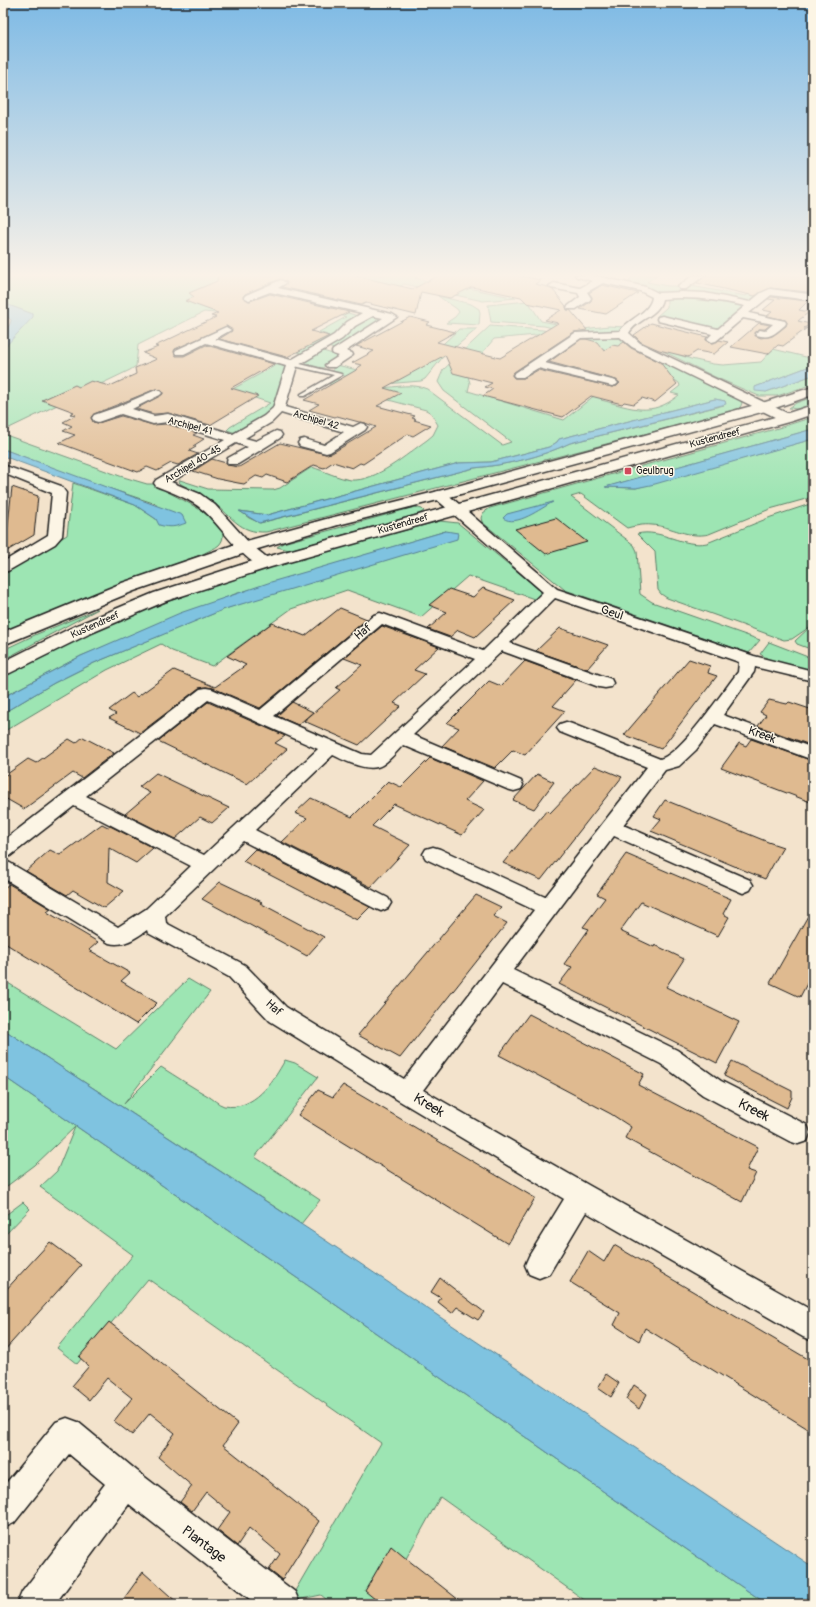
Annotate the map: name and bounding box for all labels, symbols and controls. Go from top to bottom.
street label: Archipel 42 [292,408,341,432]
street label: Archipel 41 [166,414,214,438]
street label: Kustendreef [688,425,742,451]
street label: Archipel 40-45 [162,442,224,486]
place label: Geulbrug [636,465,674,477]
marker: Geulbrug [623,466,633,476]
street label: Kustendreef [376,511,430,537]
street label: Geul [599,602,625,624]
street label: Kustendreef [69,609,121,641]
street label: Haf [351,620,375,644]
street label: Kreek [746,723,778,747]
street label: Haf [262,996,286,1020]
street label: Kreek [411,1089,448,1121]
street label: Kreek [736,1095,773,1125]
street label: Plantage [179,1522,230,1566]

